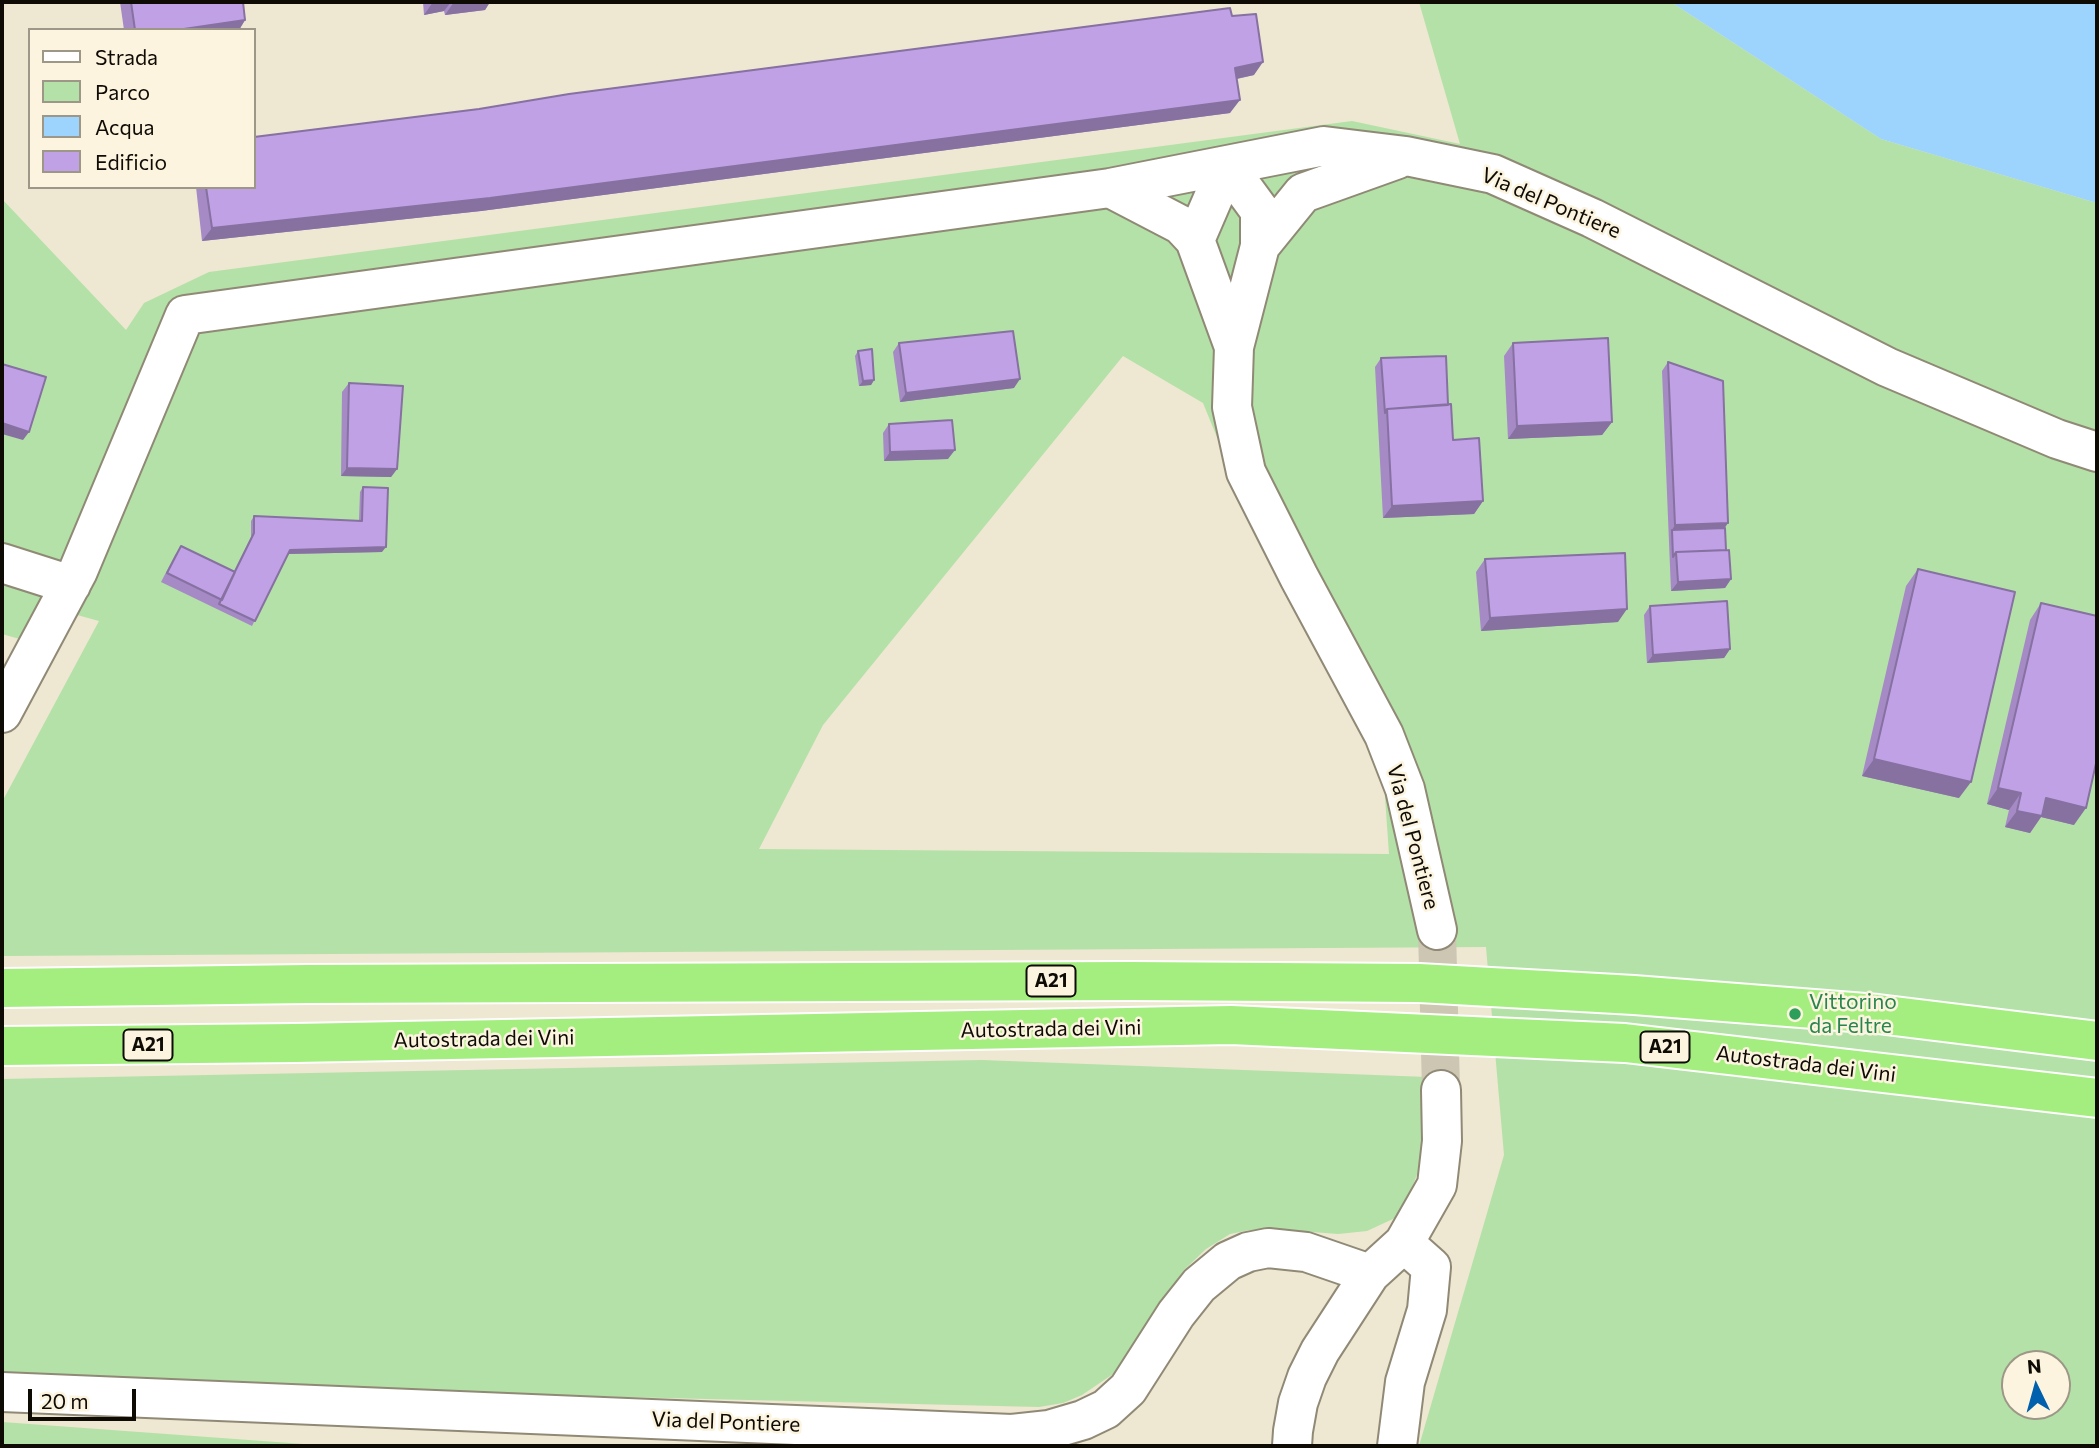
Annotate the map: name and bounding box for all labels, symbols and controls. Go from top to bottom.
legend [28,28,256,189]
text: Strada [95,44,158,69]
text: Parco [95,79,150,104]
text: Acqua [95,114,154,139]
text: Edificio [95,149,167,174]
street label: Via del Pontiere [1478,162,1624,244]
street label: Via del Pontiere [1382,762,1444,912]
road number: A21 [1026,965,1076,996]
place label: Vittorino da Feltre [1809,989,1897,1039]
marker: Vittorino da Feltre [1787,1006,1803,1022]
street label: Autostrada dei Vini [960,1015,1142,1043]
street label: Autostrada dei Vini [393,1025,575,1053]
road number: A21 [124,1030,172,1060]
road number: A21 [1640,1032,1690,1063]
street label: Autostrada dei Vini [1715,1040,1897,1088]
north arrow [2001,1350,2071,1420]
text: N [2026,1353,2042,1378]
scale bar [32,1374,140,1418]
text: 20 m [41,1388,89,1413]
street label: Via del Pontiere [651,1407,801,1437]

